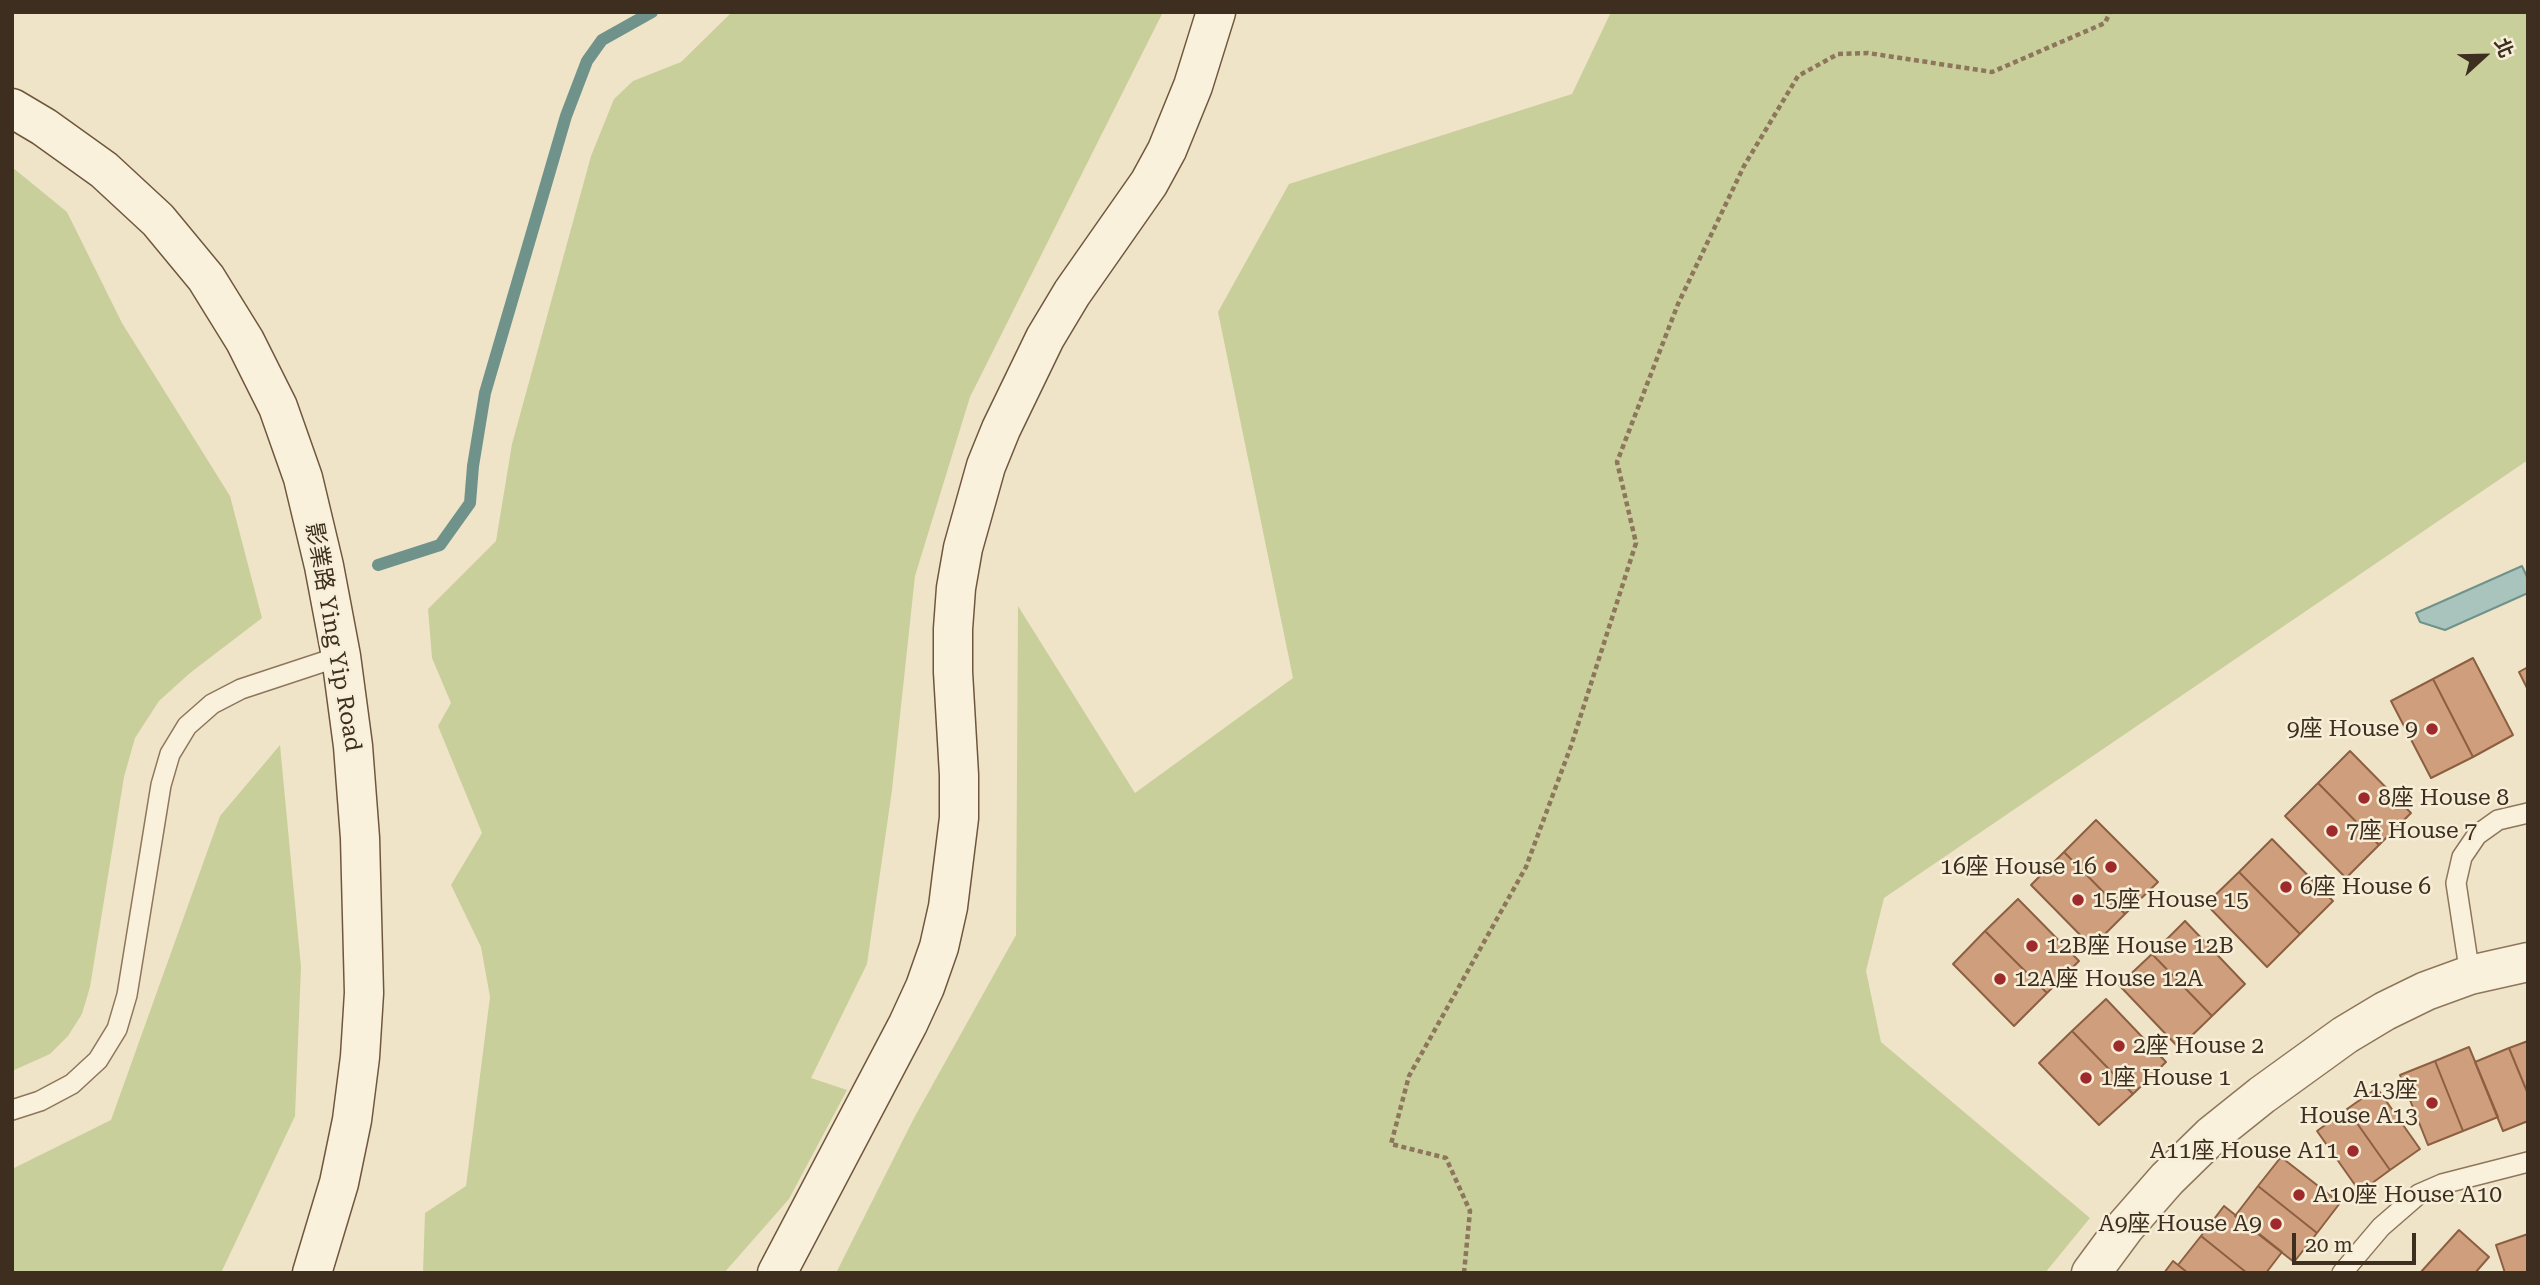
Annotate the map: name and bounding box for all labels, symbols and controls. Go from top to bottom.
north arrow [2449,21,2519,91]
text: 北 [2490,35,2518,61]
street label: 影業路 Ying Yip Road [299,520,367,754]
place label: 9座 House 9 [2287,715,2418,743]
marker: 9座 House 9 [2424,721,2440,737]
place label: 8座 House 8 [2378,784,2509,812]
marker: 8座 House 8 [2356,790,2372,806]
place label: 7座 House 7 [2346,817,2477,845]
marker: 7座 House 7 [2324,823,2340,839]
place label: 16座 House 16 [1940,853,2097,881]
marker: 16座 House 16 [2103,859,2119,875]
place label: 6座 House 6 [2300,873,2431,901]
marker: 6座 House 6 [2278,879,2294,895]
place label: 15座 House 15 [2092,886,2249,914]
marker: 15座 House 15 [2070,892,2086,908]
place label: 12B座 House 12B [2046,932,2234,960]
marker: 12B座 House 12B [2024,938,2040,954]
place label: 12A座 House 12A [2014,965,2203,993]
marker: 12A座 House 12A [1992,971,2008,987]
place label: 2座 House 2 [2133,1032,2264,1060]
marker: 2座 House 2 [2111,1038,2127,1054]
place label: 1座 House 1 [2100,1064,2231,1092]
marker: 1座 House 1 [2078,1070,2094,1086]
place label: A13座 House A13 [2300,1076,2418,1130]
marker: A13座 House A13 [2424,1095,2440,1111]
place label: A11座 House A11 [2150,1137,2339,1165]
marker: A11座 House A11 [2345,1143,2361,1159]
place label: A10座 House A10 [2313,1181,2502,1209]
marker: A10座 House A10 [2291,1187,2307,1203]
place label: A9座 House A9 [2099,1210,2262,1238]
marker: A9座 House A9 [2268,1216,2284,1232]
scale bar [2295,1218,2419,1262]
text: 20 m [2305,1233,2353,1257]

